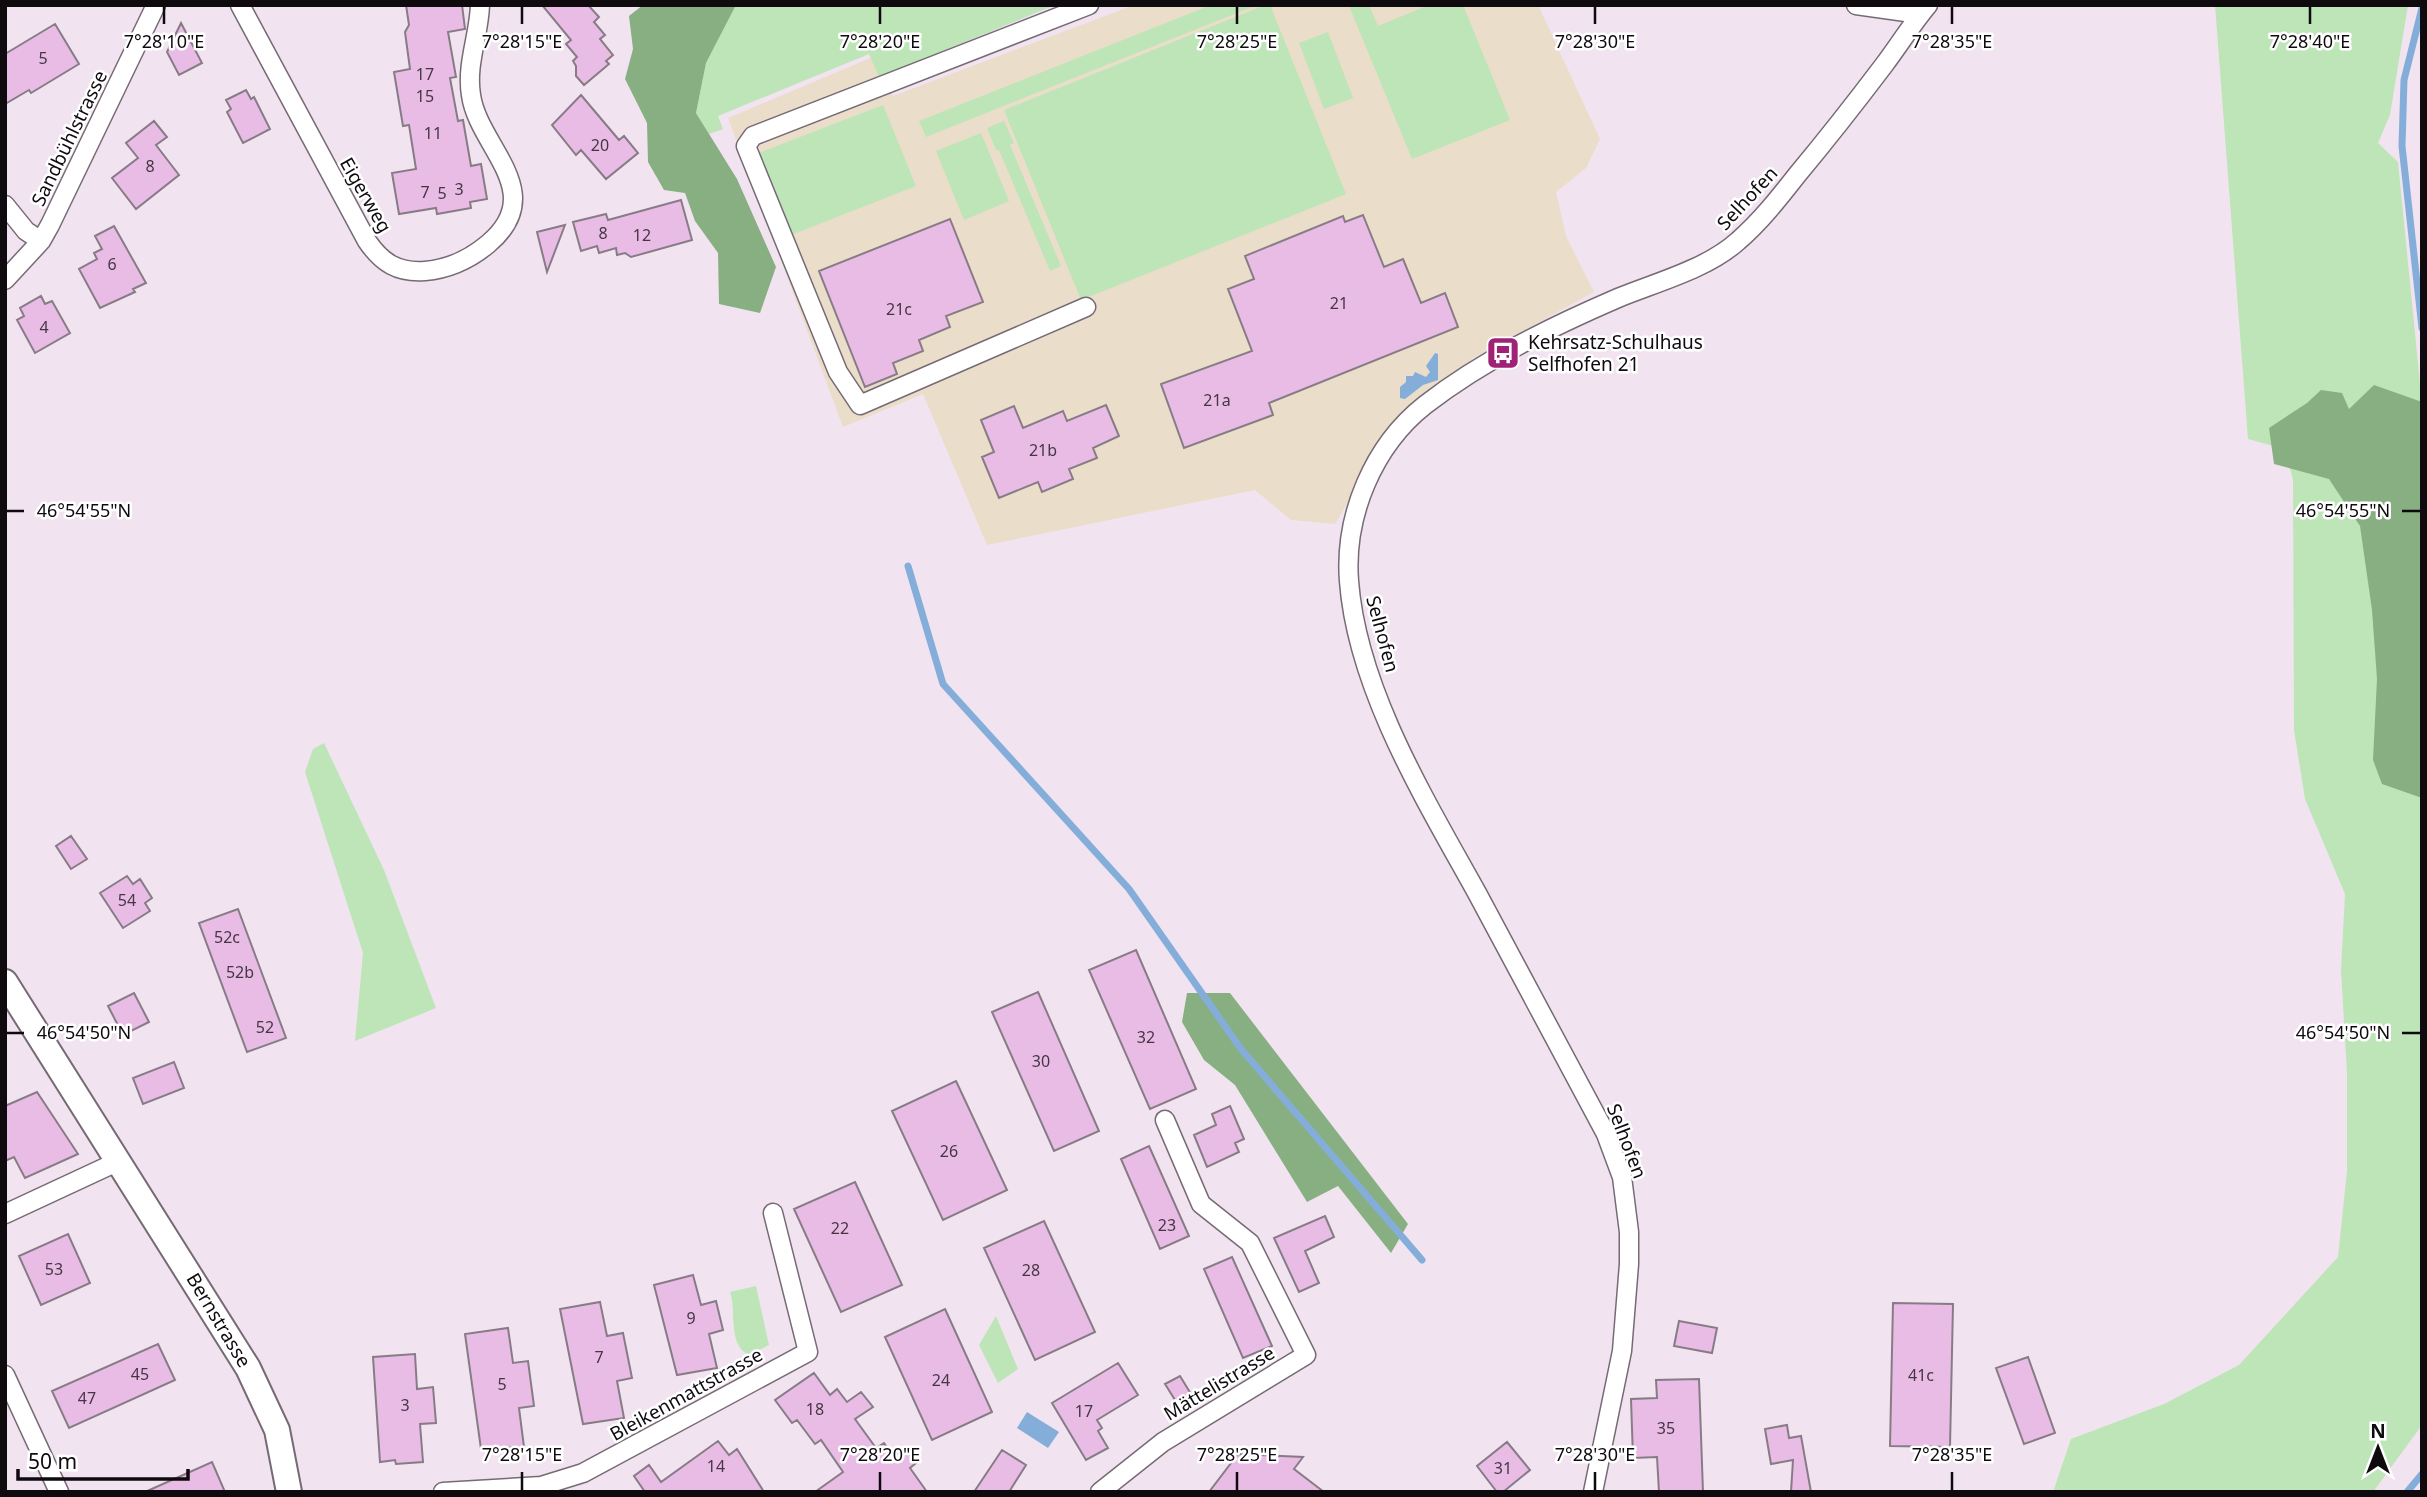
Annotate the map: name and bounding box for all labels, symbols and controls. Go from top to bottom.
text: 7°28'10"E [124,29,204,53]
text: 7°28'15"E [482,29,562,53]
text: 7°28'20"E [840,29,920,53]
text: 7°28'25"E [1197,29,1277,53]
text: 7°28'30"E [1555,29,1635,53]
text: 7°28'35"E [1912,29,1992,53]
text: 7°28'40"E [2270,29,2350,53]
house number: 5 [38,47,48,69]
house number: 17 [416,63,434,85]
street label: Sandbühlstrasse [25,66,113,210]
house number: 15 [416,85,434,107]
house number: 11 [424,122,442,144]
house number: 20 [591,134,609,156]
street label: Eigerweg [334,153,398,237]
house number: 8 [145,155,155,177]
street label: Selhofen [1711,161,1783,235]
house number: 3 [454,178,464,200]
house number: 7 [420,181,430,203]
house number: 5 [437,182,447,204]
house number: 8 [598,222,608,244]
house number: 12 [633,224,651,246]
house number: 6 [107,253,117,275]
house number: 21 [1330,292,1348,314]
house number: 21c [886,298,912,320]
house number: 4 [39,316,49,338]
place label: Kehrsatz-Schulhaus Selfhofen 21 [1528,329,1703,377]
bus stop icon: Kehrsatz-Schulhaus Selfhofen 21 [1484,334,1522,372]
house number: 21a [1203,389,1231,411]
house number: 21b [1029,439,1057,461]
text: 46°54'55"N [37,498,131,522]
text: 46°54'55"N [2296,498,2390,522]
street label: Selhofen [1360,593,1406,675]
house number: 54 [118,889,136,911]
house number: 52c [214,926,240,948]
house number: 52b [226,961,254,983]
house number: 52 [256,1016,274,1038]
text: 46°54'50"N [37,1020,131,1044]
text: 46°54'50"N [2296,1020,2390,1044]
house number: 32 [1137,1026,1155,1048]
house number: 30 [1032,1050,1050,1072]
street label: Selhofen [1601,1100,1653,1182]
house number: 26 [940,1140,958,1162]
house number: 23 [1158,1214,1176,1236]
house number: 22 [831,1217,849,1239]
house number: 53 [45,1258,63,1280]
house number: 28 [1022,1259,1040,1281]
street label: Bernstrasse [181,1268,257,1372]
house number: 9 [686,1307,696,1329]
street label: Mättelistrasse [1159,1340,1279,1426]
street label: Bleikenmattstrasse [605,1341,767,1447]
house number: 7 [594,1346,604,1368]
house number: 45 [131,1363,149,1385]
house number: 41c [1908,1364,1934,1386]
house number: 24 [932,1369,950,1391]
house number: 5 [497,1373,507,1395]
house number: 47 [78,1387,96,1409]
house number: 3 [400,1394,410,1416]
house number: 18 [806,1398,824,1420]
house number: 17 [1075,1400,1093,1422]
north arrow [2343,1413,2413,1483]
house number: 35 [1657,1417,1675,1439]
text: N [2370,1418,2386,1444]
scale bar [18,1438,187,1482]
text: 7°28'15"E [482,1442,562,1466]
text: 7°28'20"E [840,1442,920,1466]
text: 7°28'25"E [1197,1442,1277,1466]
text: 7°28'30"E [1555,1442,1635,1466]
text: 7°28'35"E [1912,1442,1992,1466]
text: 50 m [28,1447,77,1475]
house number: 14 [707,1455,725,1477]
house number: 31 [1494,1457,1512,1479]

